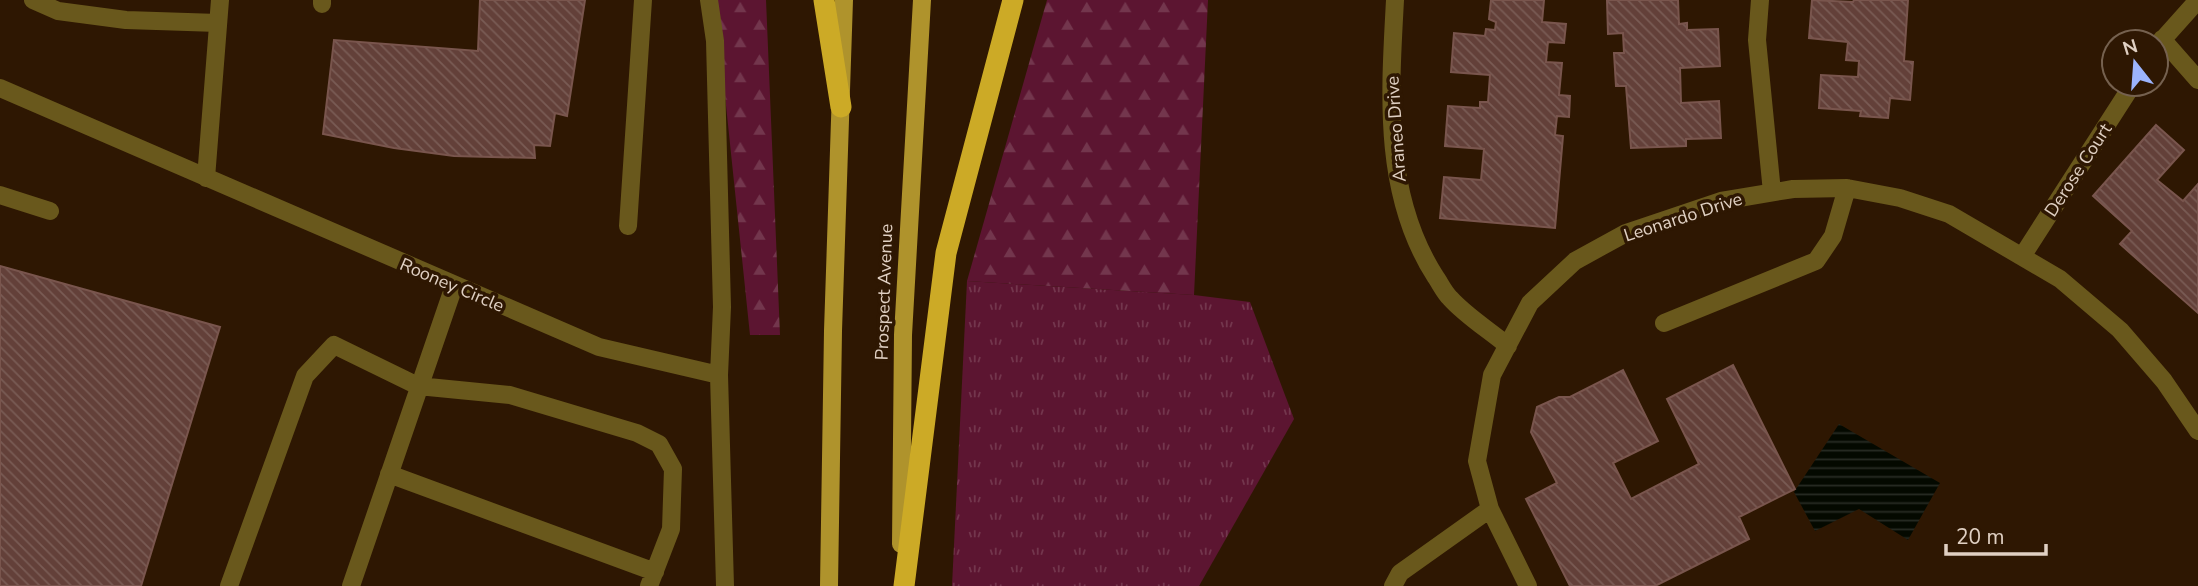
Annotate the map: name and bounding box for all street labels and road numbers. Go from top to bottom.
street label: Araneo Drive [1380,75,1412,183]
street label: Derose Court [2039,118,2118,221]
street label: Leonardo Drive [1621,187,1745,247]
street label: Prospect Avenue [870,223,898,361]
street label: Rooney Circle [396,252,508,318]

